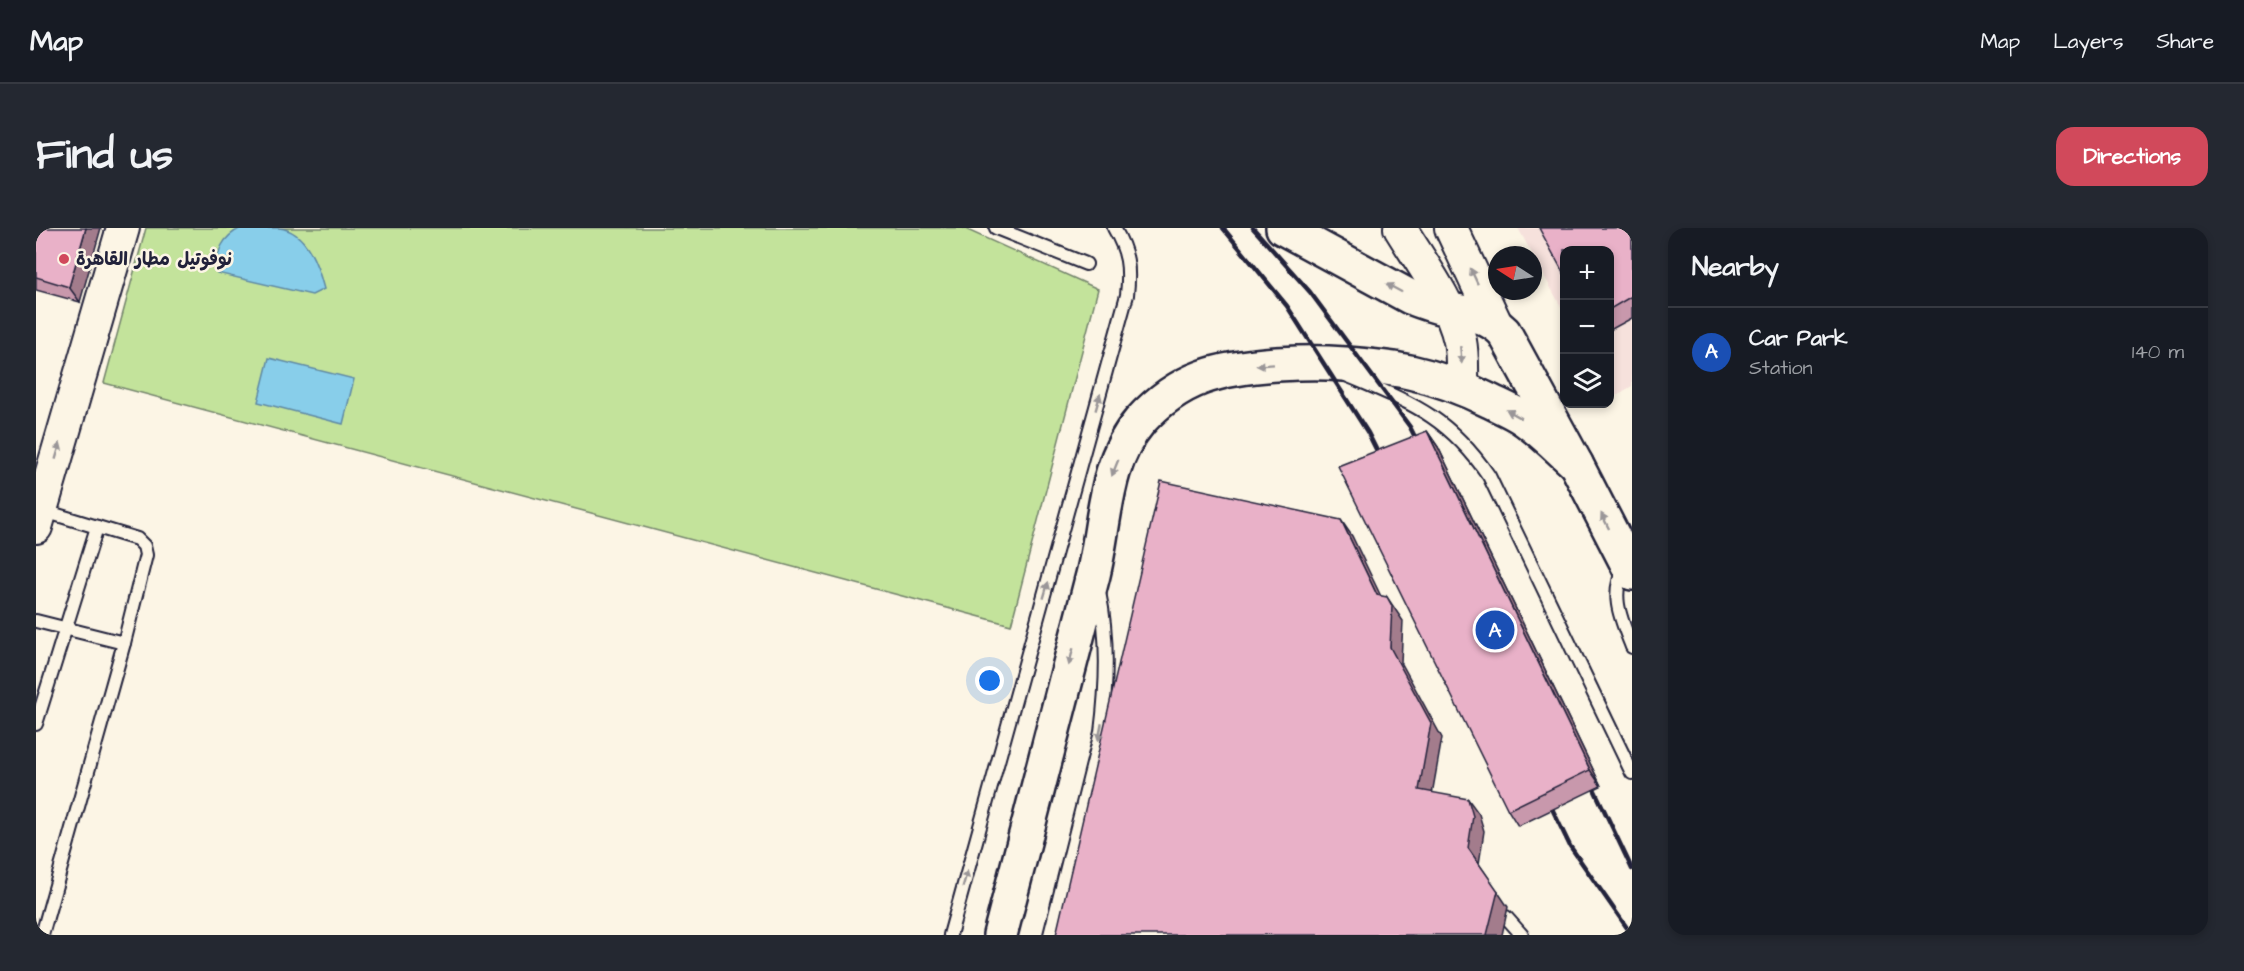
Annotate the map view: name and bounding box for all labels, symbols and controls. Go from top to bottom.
text: Map [30,22,83,61]
text: Map [1980,27,2020,56]
text: Layers [2053,27,2123,56]
text: Share [2156,27,2214,56]
text: Find us [36,127,173,185]
button: Directions [2056,127,2208,186]
north arrow [1488,246,1542,300]
map controls [1560,246,1614,408]
button: + [1560,246,1614,300]
place label: نوفوتيل مطار القاهرة [76,247,232,272]
text: Nearby [1692,249,1779,285]
marker: نوفوتيل مطار القاهرة [57,252,71,266]
one-way arrow [1469,268,1478,285]
one-way arrow [1385,283,1402,293]
button: − [1560,300,1614,354]
text: Car Park [1749,323,1848,354]
text: A [1705,338,1718,366]
text: 140 m [2132,338,2184,366]
one-way arrow [1456,346,1466,365]
button: layers [1560,354,1614,408]
text: Station [1749,354,1812,382]
one-way arrow [1256,360,1275,370]
one-way arrow [1094,393,1103,411]
one-way arrow [1505,409,1522,419]
one-way arrow [54,441,63,459]
one-way arrow [1110,459,1120,477]
one-way arrow [1600,512,1610,529]
one-way arrow [1042,581,1051,599]
pin: A [1476,608,1514,652]
one-way arrow [1066,648,1076,667]
your location [975,666,1004,695]
one-way arrow [1095,723,1104,742]
one-way arrow [961,870,970,888]

